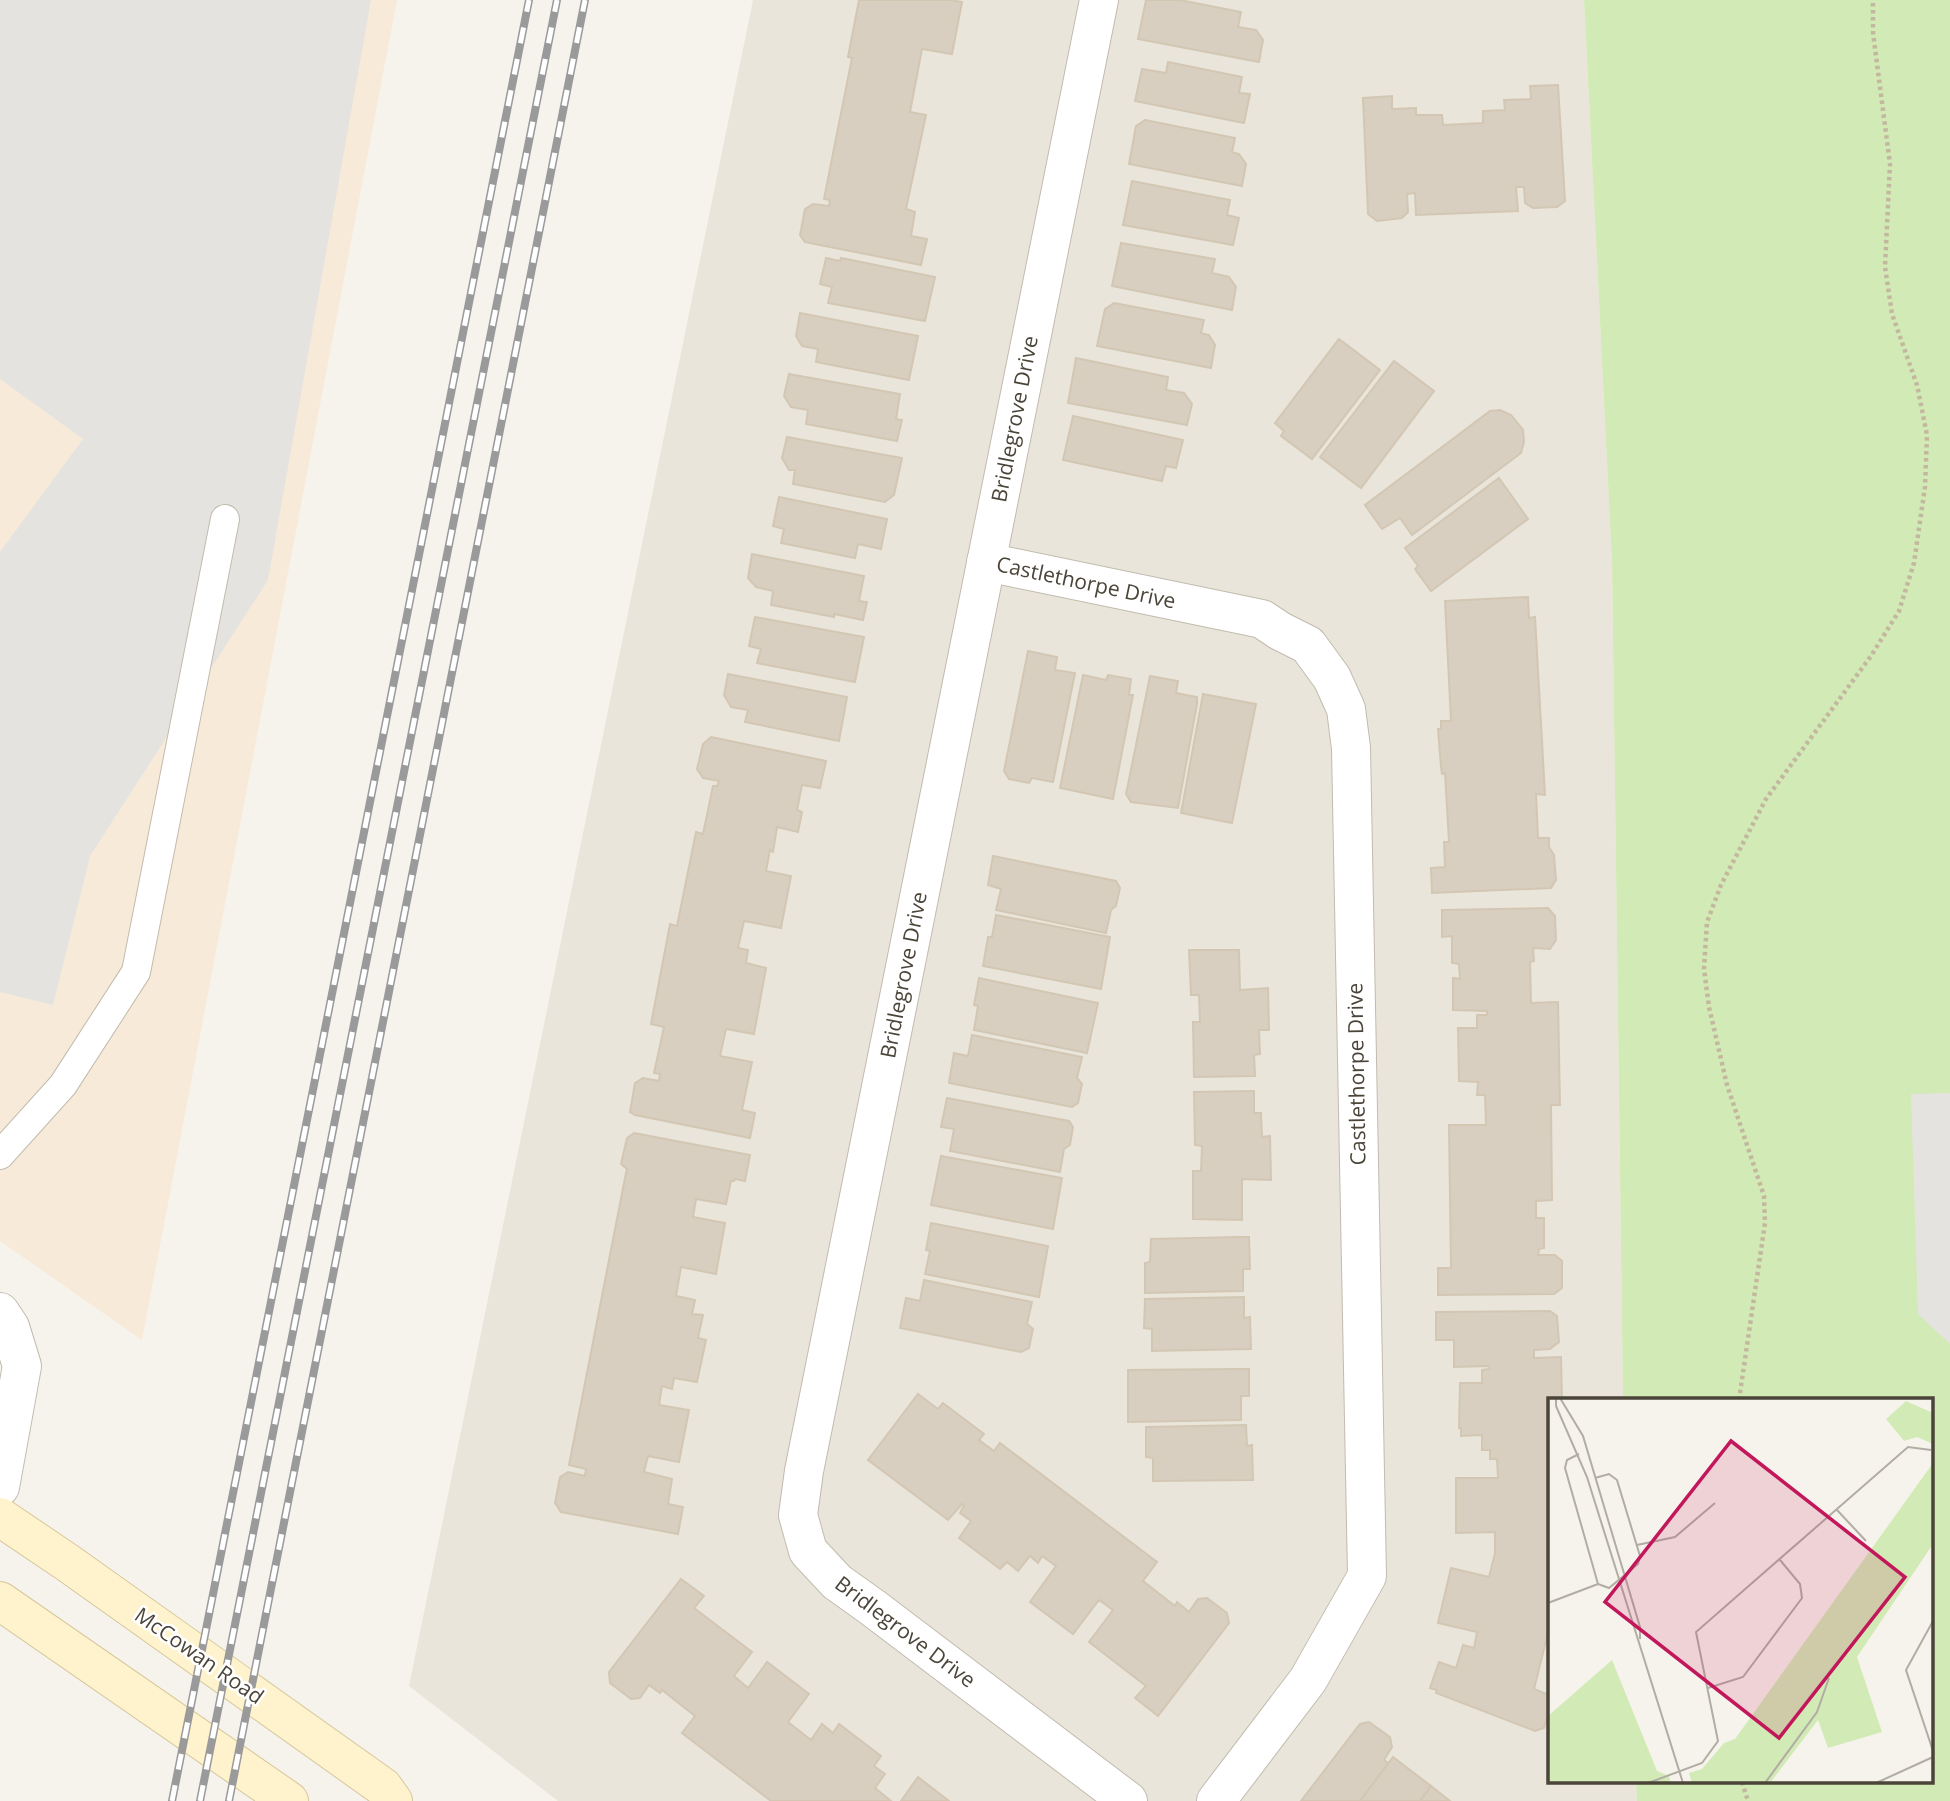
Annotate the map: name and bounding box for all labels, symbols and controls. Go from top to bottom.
street label: Bridlegrove Drive [984,333,1044,505]
street label: Castlethorpe Drive [994,549,1178,615]
street label: Bridlegrove Drive [873,889,933,1061]
street label: Castlethorpe Drive [1340,983,1372,1166]
inset map [1548,1398,1932,1784]
street label: Bridlegrove Drive [830,1569,982,1693]
street label: McCowan Road [130,1600,270,1710]

